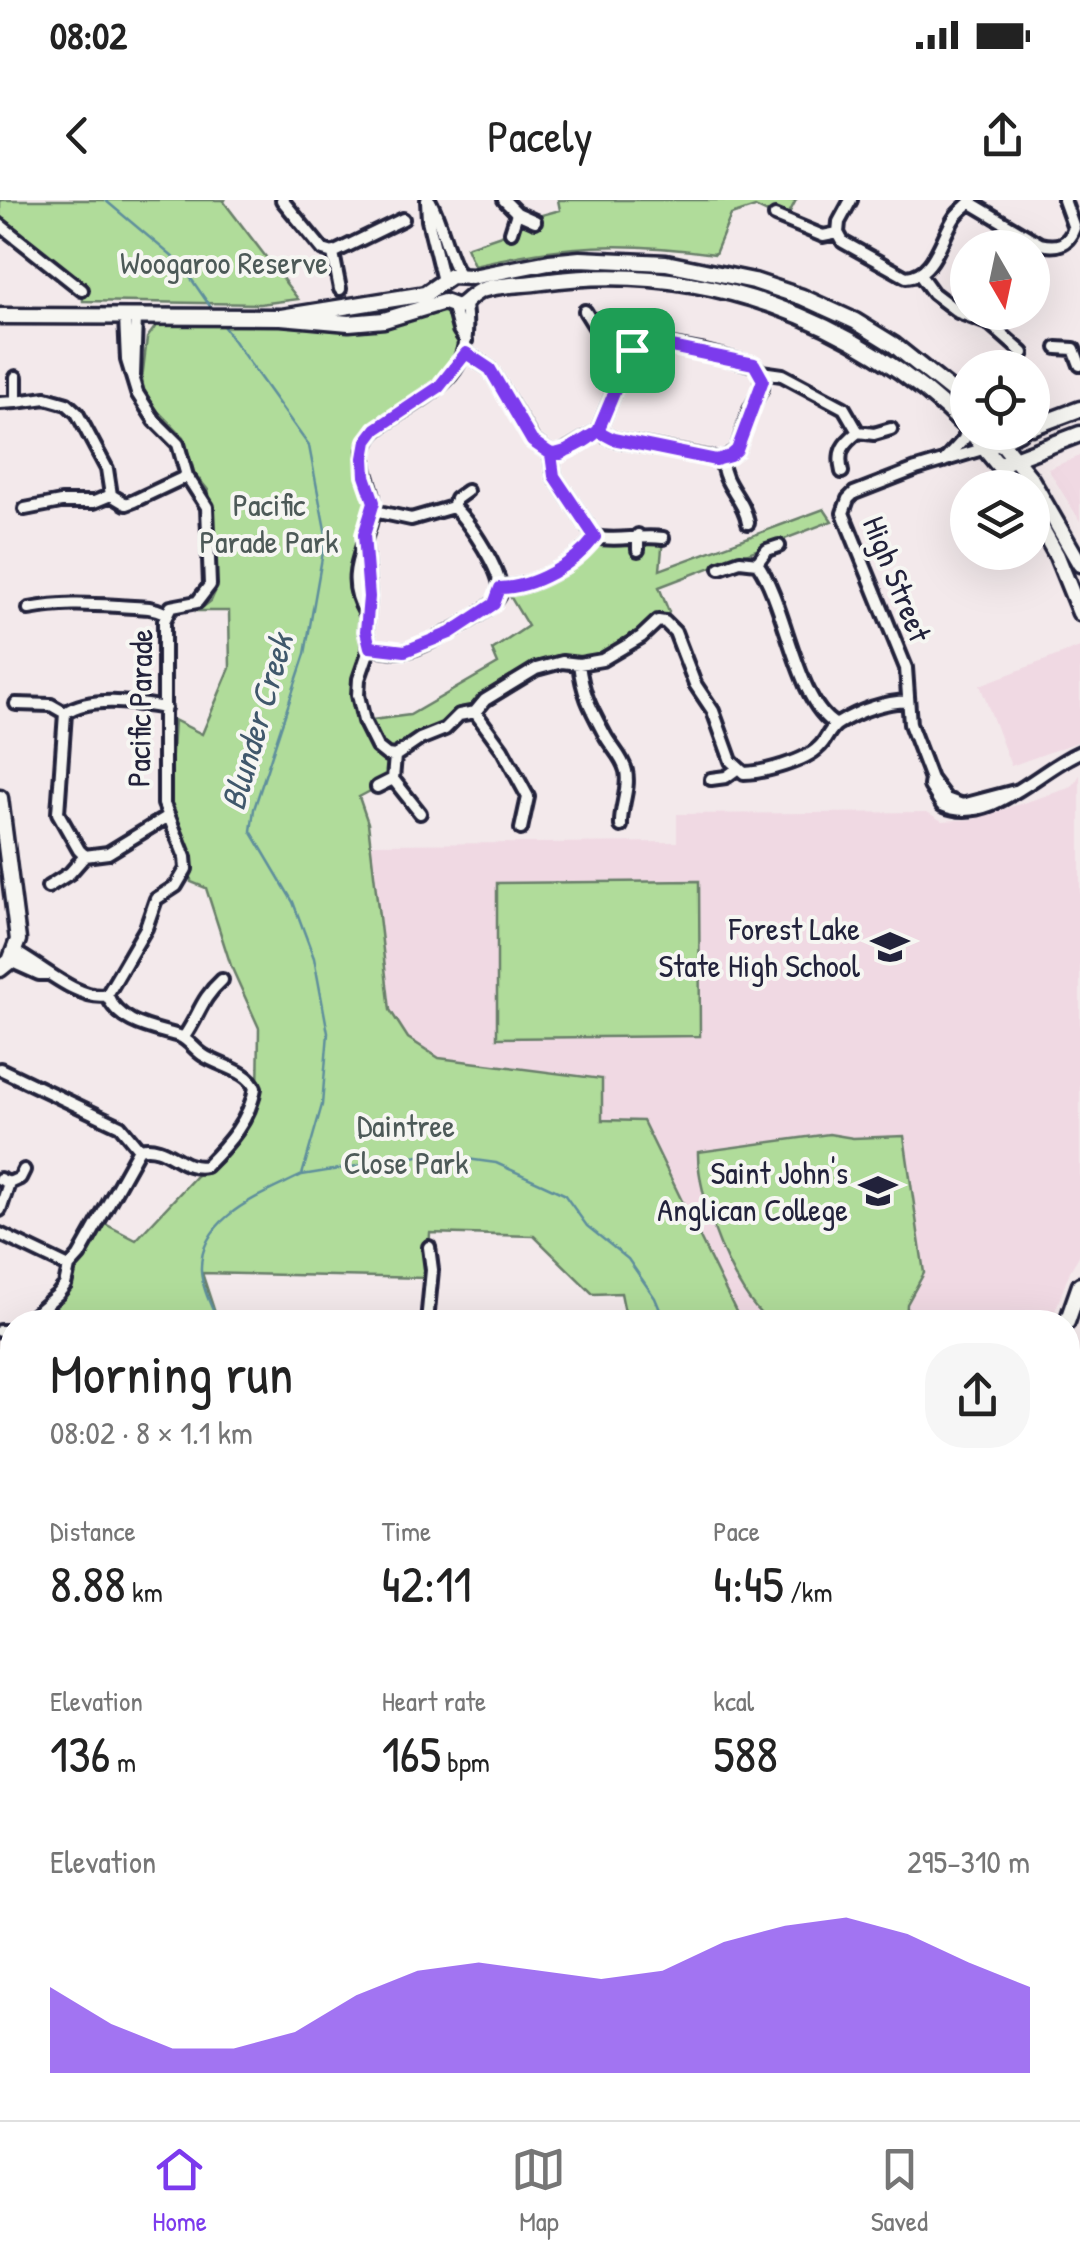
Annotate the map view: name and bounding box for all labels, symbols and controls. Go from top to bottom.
text: 08:02 [50,9,127,61]
text: Pacely [487,105,593,166]
icon: back [50,108,105,163]
icon: share [975,108,1030,163]
north arrow [950,230,1050,330]
map controls [950,230,1050,570]
park label: Woogaroo Reserve [120,241,328,284]
pin [590,308,675,393]
icon: arrive [605,323,660,378]
button: locate [950,350,1050,450]
button: layers [950,470,1050,570]
park label: Pacific Parade Park [200,483,338,563]
street label: High Street [853,510,942,649]
water label: Blunder Creek [209,625,305,815]
street label: Pacific Parade [117,628,162,787]
place label: Forest Lake State High School [659,907,860,987]
school or university icon: Forest Lake State High School [869,926,911,968]
park label: Daintree Close Park [344,1104,468,1184]
place label: Saint John's Anglican College [657,1151,848,1231]
school or university icon: Saint John's Anglican College [857,1170,899,1212]
text: Morning run [50,1336,293,1410]
button: share [925,1343,1030,1448]
text: 08:02 · 8 × 1.1 km [50,1411,253,1454]
text: Distance [50,1512,136,1550]
text: Time [382,1512,431,1550]
text: Pace [713,1512,760,1550]
text: 8.88 [50,1550,126,1618]
text: 42:11 [382,1550,472,1618]
text: 4:45 [713,1550,784,1618]
text: km [126,1573,163,1611]
text: /km [784,1573,833,1611]
text: Elevation [50,1682,143,1720]
text: Heart rate [382,1682,486,1720]
text: kcal [713,1682,754,1720]
text: 136 [50,1720,111,1788]
text: 165 [382,1720,441,1788]
text: 588 [713,1720,778,1788]
text: m [111,1743,136,1781]
text: bpm [441,1743,490,1781]
text: Elevation [50,1840,156,1883]
text: 295–310 m [907,1840,1030,1883]
tab: Home [152,2142,207,2240]
tab: Map [511,2142,566,2240]
tab: Saved [871,2142,928,2240]

